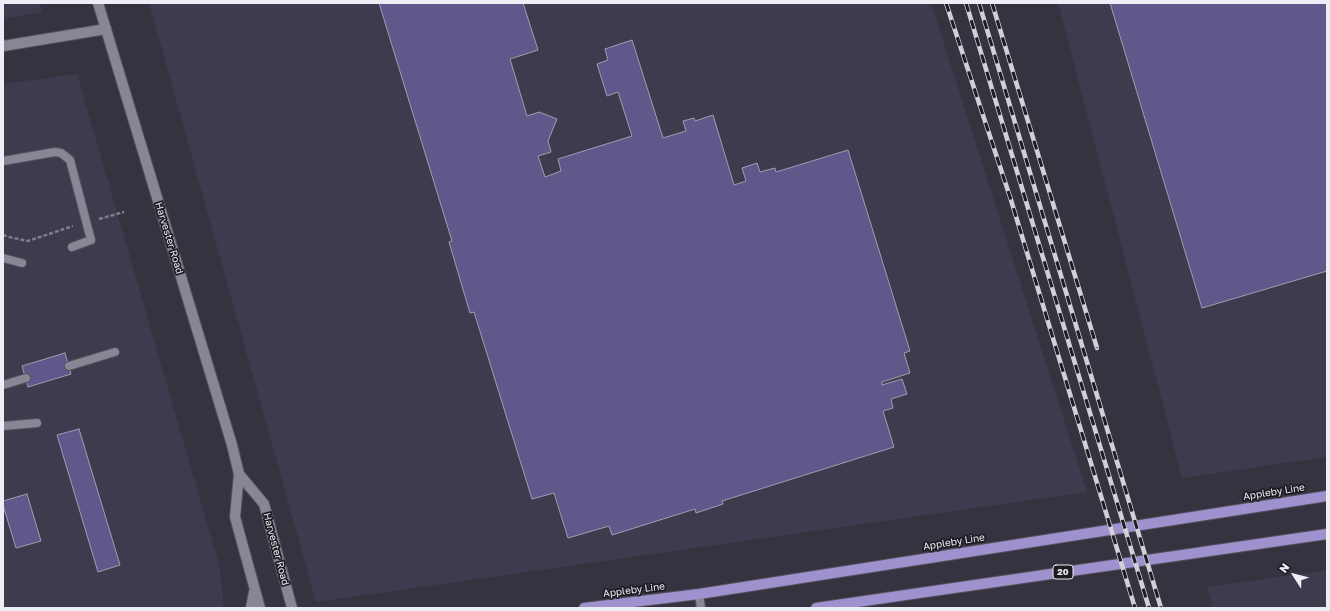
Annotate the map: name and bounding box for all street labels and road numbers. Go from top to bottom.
street label: Harvester Road [152,201,186,275]
street label: Appleby Line [1242,481,1306,503]
street label: Harvester Road [261,511,291,587]
street label: Appleby Line [922,531,986,553]
road number: 20 [1053,565,1073,579]
street label: Appleby Line [602,580,666,600]

